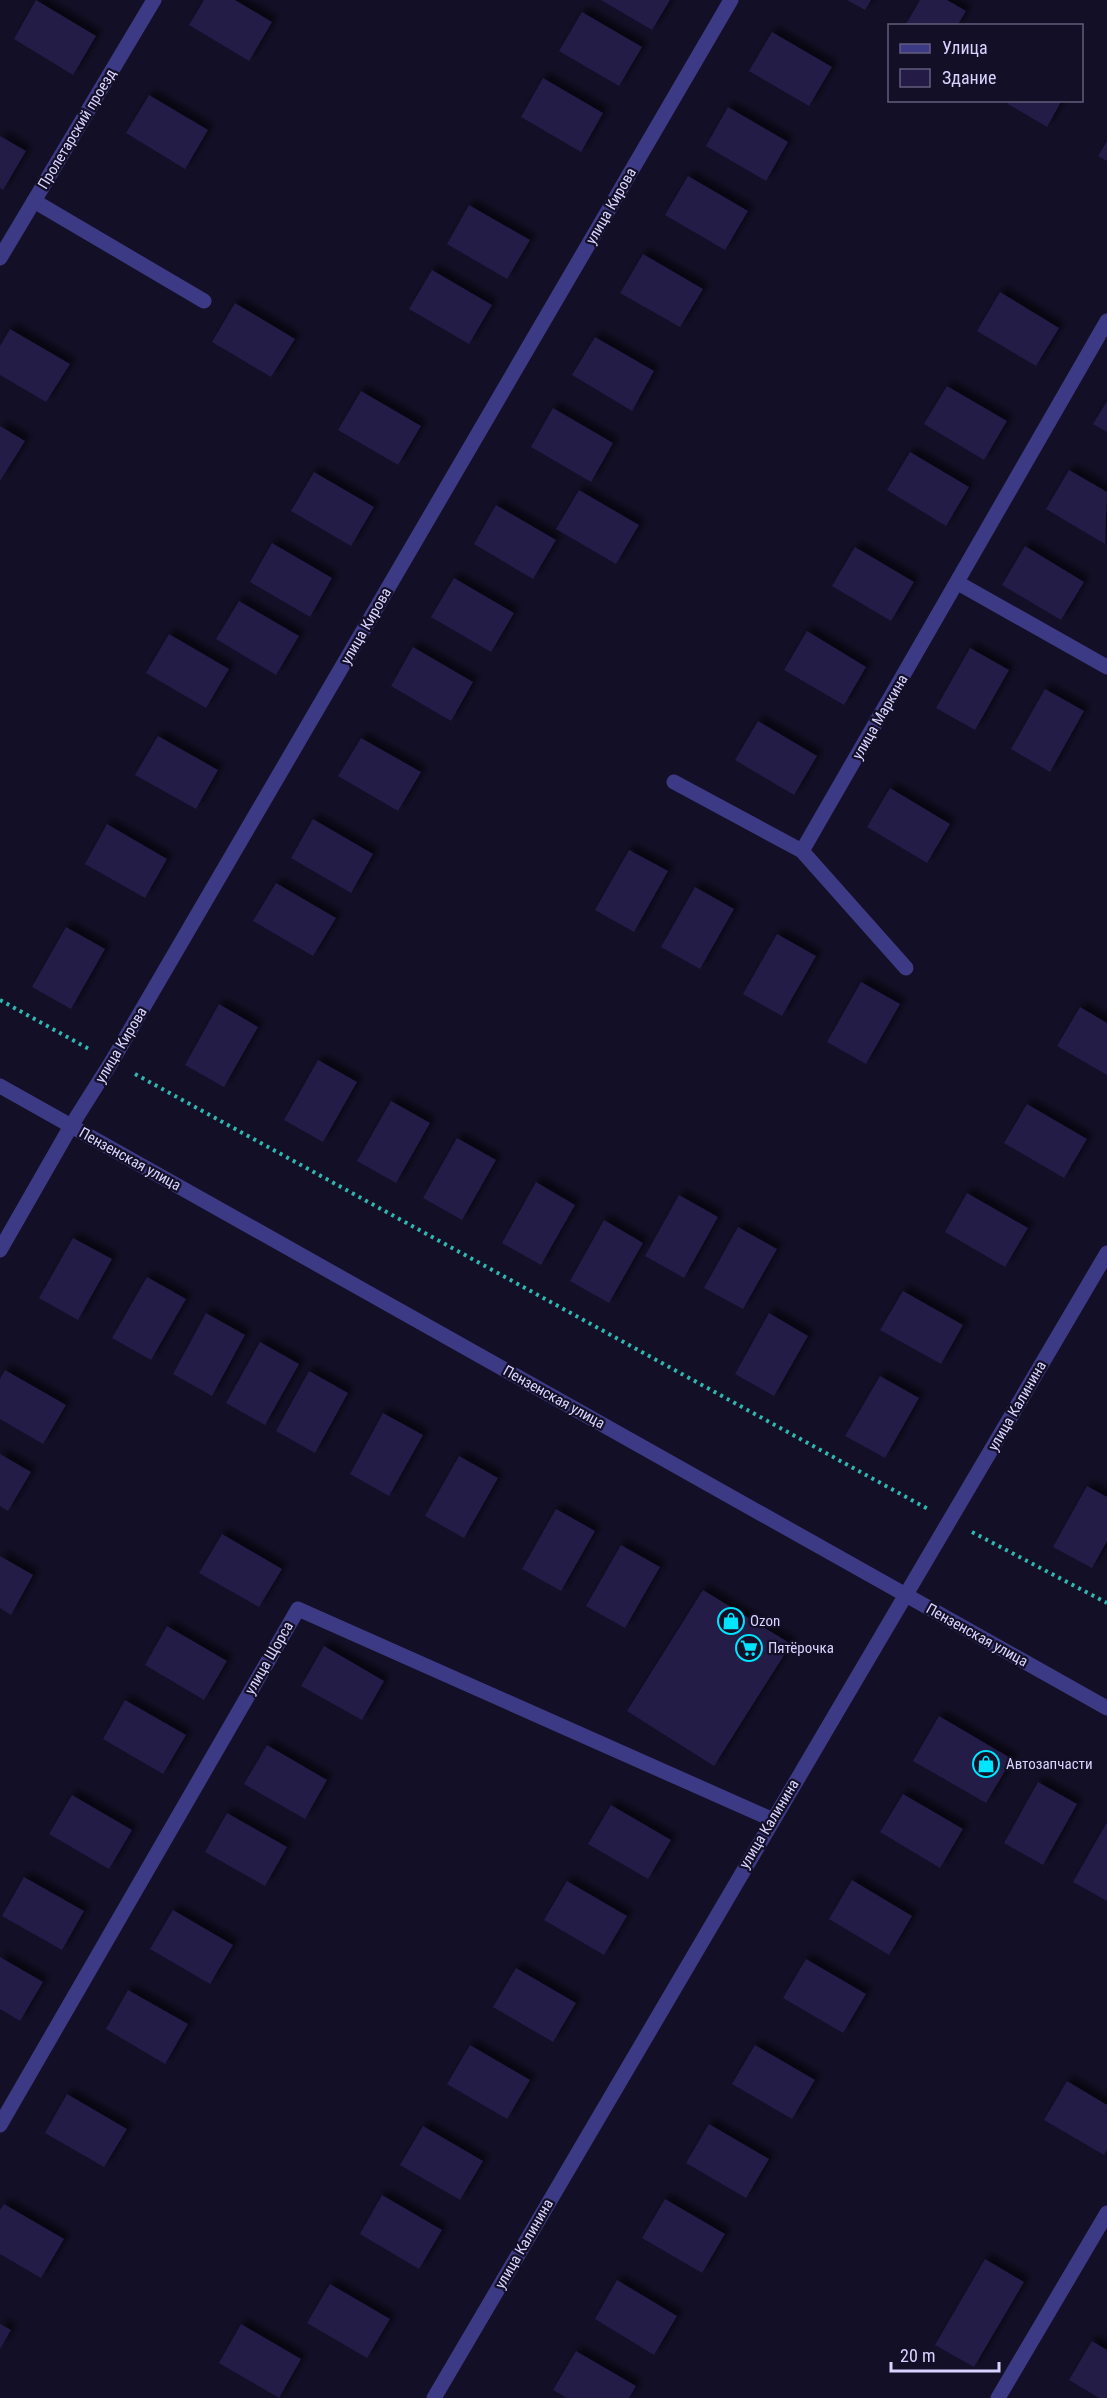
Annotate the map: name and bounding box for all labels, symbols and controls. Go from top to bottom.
legend [888,24,1083,102]
text: Улица [942,37,988,58]
street label: Пролетарский проезд [34,66,120,192]
text: Здание [942,67,996,88]
street label: улица Кирова [582,165,640,247]
street label: улица Кирова [337,585,395,667]
street label: улица Маркина [848,671,912,763]
street label: улица Кирова [91,1004,151,1086]
street label: Пензенская улица [76,1124,184,1194]
street label: улица Калинина [984,1358,1050,1454]
street label: Пензенская улица [500,1362,608,1432]
street label: Пензенская улица [923,1600,1031,1670]
shop icon: Ozon [716,1606,746,1636]
place label: Ozon [750,1612,780,1630]
street label: улица Щорса [241,1618,297,1698]
supermarket icon: Пятёрочка [734,1633,764,1663]
place label: Пятёрочка [768,1639,834,1657]
shop icon: Автозапчасти [971,1749,1001,1779]
place label: Автозапчасти [1006,1755,1093,1773]
street label: улица Калинина [735,1776,803,1872]
street label: улица Калинина [491,2196,557,2292]
scale bar [891,2335,999,2373]
text: 20 m [900,2345,935,2366]

